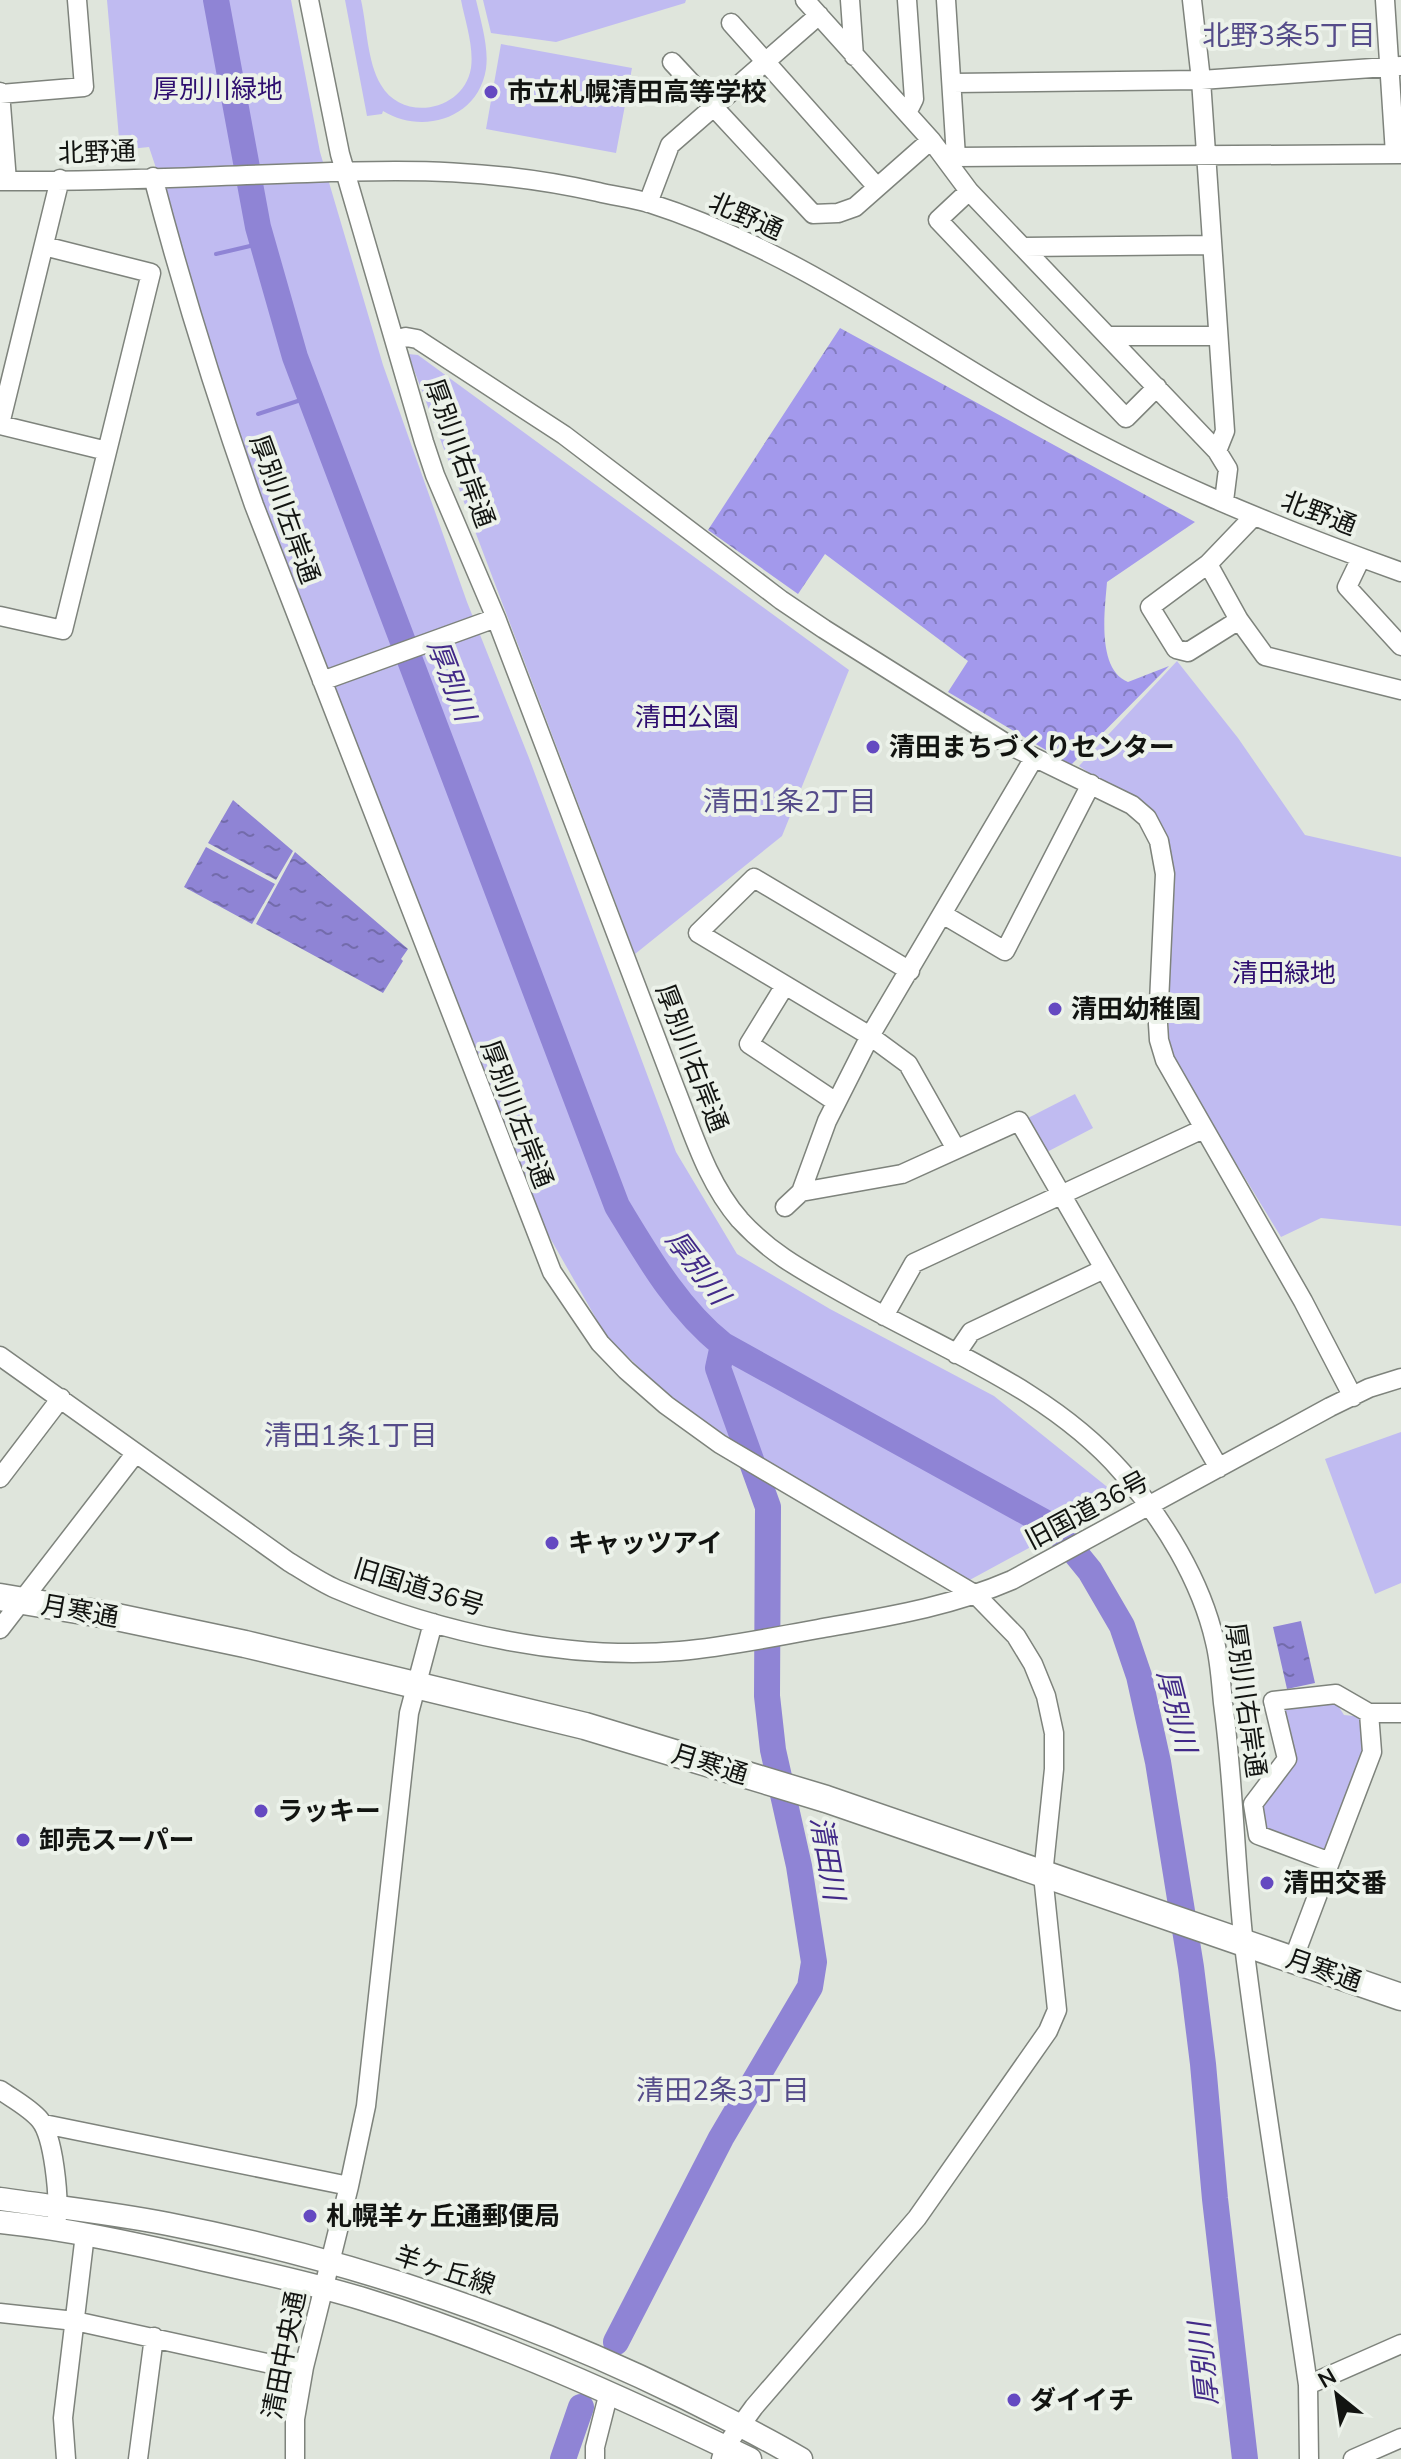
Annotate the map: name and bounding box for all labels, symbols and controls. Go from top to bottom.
district label: 北野3条5丁目 [1202,17,1376,55]
park label: 厚別川緑地 [153,72,283,107]
place label: 市立札幌清田高等学校 [507,75,767,110]
marker: 市立札幌清田高等学校 [482,83,500,101]
street label: 北野通 [57,134,137,171]
street label: 北野通 [703,185,789,248]
street label: 厚別川右岸通 [416,374,503,532]
street label: 厚別川左岸通 [241,430,328,588]
street label: 北野通 [1276,483,1362,544]
water label: 厚別川 [418,634,485,729]
park label: 清田公園 [635,700,739,735]
place label: 清田まちづくりセンター [889,730,1175,765]
marker: 清田まちづくりセンター [864,738,882,756]
district label: 清田1条2丁目 [703,783,877,821]
park label: 清田緑地 [1232,956,1336,991]
street label: 厚別川右岸通 [647,979,736,1137]
place label: 清田幼稚園 [1071,992,1201,1027]
marker: 清田幼稚園 [1046,1000,1064,1018]
street label: 厚別川左岸通 [472,1035,561,1193]
water label: 厚別川 [657,1223,739,1315]
district label: 清田1条1丁目 [264,1417,438,1455]
street label: 旧国道36号 [1019,1463,1155,1558]
place label: キャッツアイ [568,1526,723,1561]
marker: キャッツアイ [543,1534,561,1552]
street label: 旧国道36号 [349,1551,489,1624]
street label: 月寒通 [38,1587,121,1636]
street label: 厚別川右岸通 [1217,1620,1274,1780]
water label: 厚別川 [1147,1666,1205,1759]
street label: 月寒通 [667,1736,752,1793]
place label: ラッキー [277,1794,381,1829]
marker: ラッキー [252,1802,270,1820]
water label: 清田川 [801,1814,854,1906]
place label: 卸売スーパー [39,1823,195,1858]
marker: 卸売スーパー [14,1831,32,1849]
place label: 清田交番 [1283,1866,1387,1901]
marker: 清田交番 [1258,1874,1276,1892]
street label: 月寒通 [1281,1941,1366,2000]
district label: 清田2条3丁目 [636,2072,810,2110]
place label: 札幌羊ヶ丘通郵便局 [326,2199,560,2234]
marker: 札幌羊ヶ丘通郵便局 [301,2207,319,2225]
street label: 羊ヶ丘線 [390,2238,500,2303]
street label: 清田中央通 [255,2288,314,2422]
water label: 厚別川 [1180,2317,1227,2408]
north arrow [1297,2355,1377,2435]
text: N [1313,2361,1342,2396]
place label: ダイイチ [1030,2383,1134,2418]
marker: ダイイチ [1005,2391,1023,2409]

